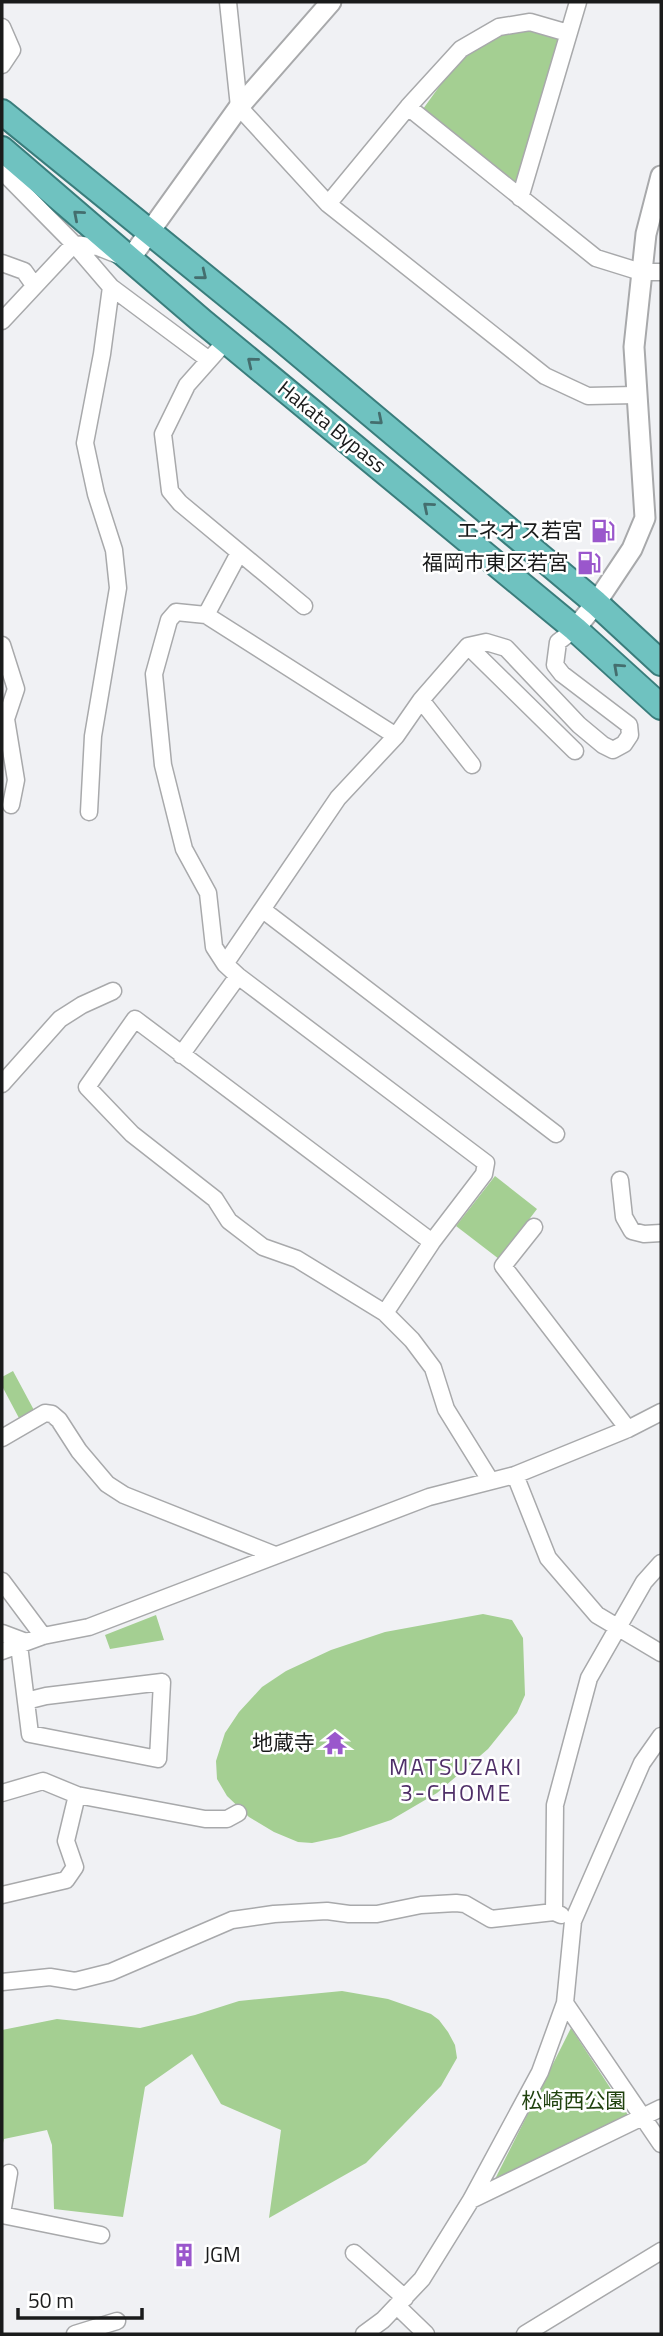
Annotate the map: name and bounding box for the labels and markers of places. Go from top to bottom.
place label: エネオス若宮 [457,514,583,546]
fuel station icon: エネオス若宮 [589,517,617,545]
place label: 福岡市東区若宮 [422,546,569,578]
fuel station icon: 福岡市東区若宮 [575,549,603,577]
place label: 地蔵寺 [252,1726,315,1758]
temple icon: 地蔵寺 [321,1729,349,1757]
place label: JGM [204,2238,241,2270]
building icon: JGM [170,2241,198,2269]

